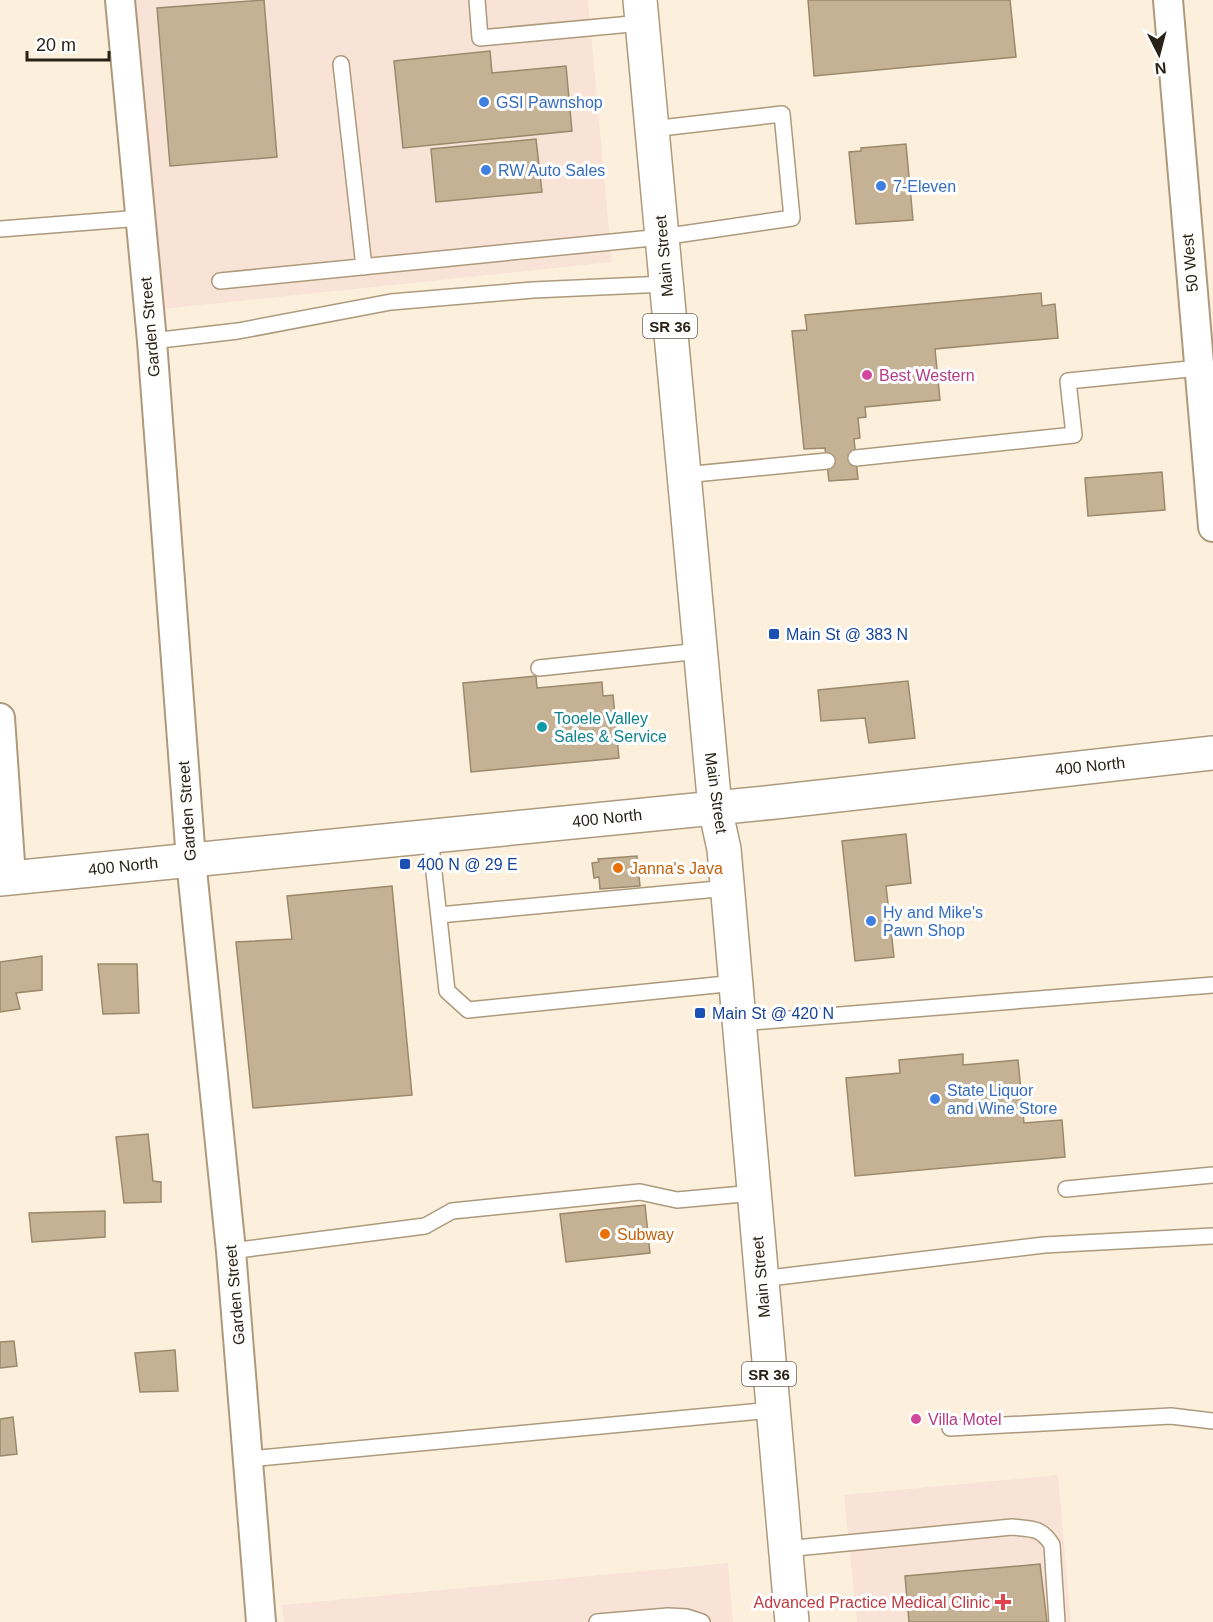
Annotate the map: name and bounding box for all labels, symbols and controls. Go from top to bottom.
scale bar [27,24,110,62]
north arrow [1129,24,1189,84]
text: 20 m [36,35,76,55]
text: N [1154,59,1167,77]
place label: GSI Pawnshop [496,94,603,111]
marker: GSI Pawnshop [477,95,491,109]
place label: RW Auto Sales [498,162,605,179]
marker: RW Auto Sales [479,163,493,177]
place label: 7-Eleven [893,178,956,195]
marker: 7-Eleven [874,179,888,193]
street label: Main Street [652,214,676,297]
street label: 50 West [1179,233,1201,293]
street label: Garden Street [137,276,163,378]
road number: SR 36 [643,314,697,338]
place label: Best Western [879,367,975,384]
marker: Best Western [860,368,874,382]
place label: Main St @ 383 N [786,626,908,643]
marker: Main St @ 383 N [767,627,781,641]
place label: Tooele Valley Sales & Service [554,710,667,745]
marker: Tooele Valley Sales & Service [535,720,549,734]
street label: Main Street [702,751,730,835]
street label: 400 North [1054,754,1126,778]
street label: Garden Street [175,760,199,862]
street label: 400 North [571,806,643,830]
street label: 400 North [87,854,159,878]
place label: 400 N @ 29 E [417,856,518,873]
marker: 400 N @ 29 E [398,857,412,871]
place label: Janna's Java [630,860,723,877]
marker: Janna's Java [611,861,625,875]
place label: Hy and Mike's Pawn Shop [883,904,983,939]
marker: Hy and Mike's Pawn Shop [864,914,878,928]
place label: Main St @ 420 N [712,1005,834,1022]
marker: Main St @ 420 N [693,1006,707,1020]
place label: State Liquor and Wine Store [947,1082,1057,1117]
marker: State Liquor and Wine Store [928,1092,942,1106]
place label: Subway [617,1226,674,1243]
marker: Subway [598,1227,612,1241]
street label: Main Street [749,1235,773,1318]
street label: Garden Street [222,1244,248,1346]
road number: SR 36 [742,1362,796,1386]
place label: Villa Motel [928,1411,1002,1428]
marker: Villa Motel [909,1412,923,1426]
marker: Advanced Practice Medical Clinic [994,1593,1012,1611]
place label: Advanced Practice Medical Clinic [753,1594,990,1611]

